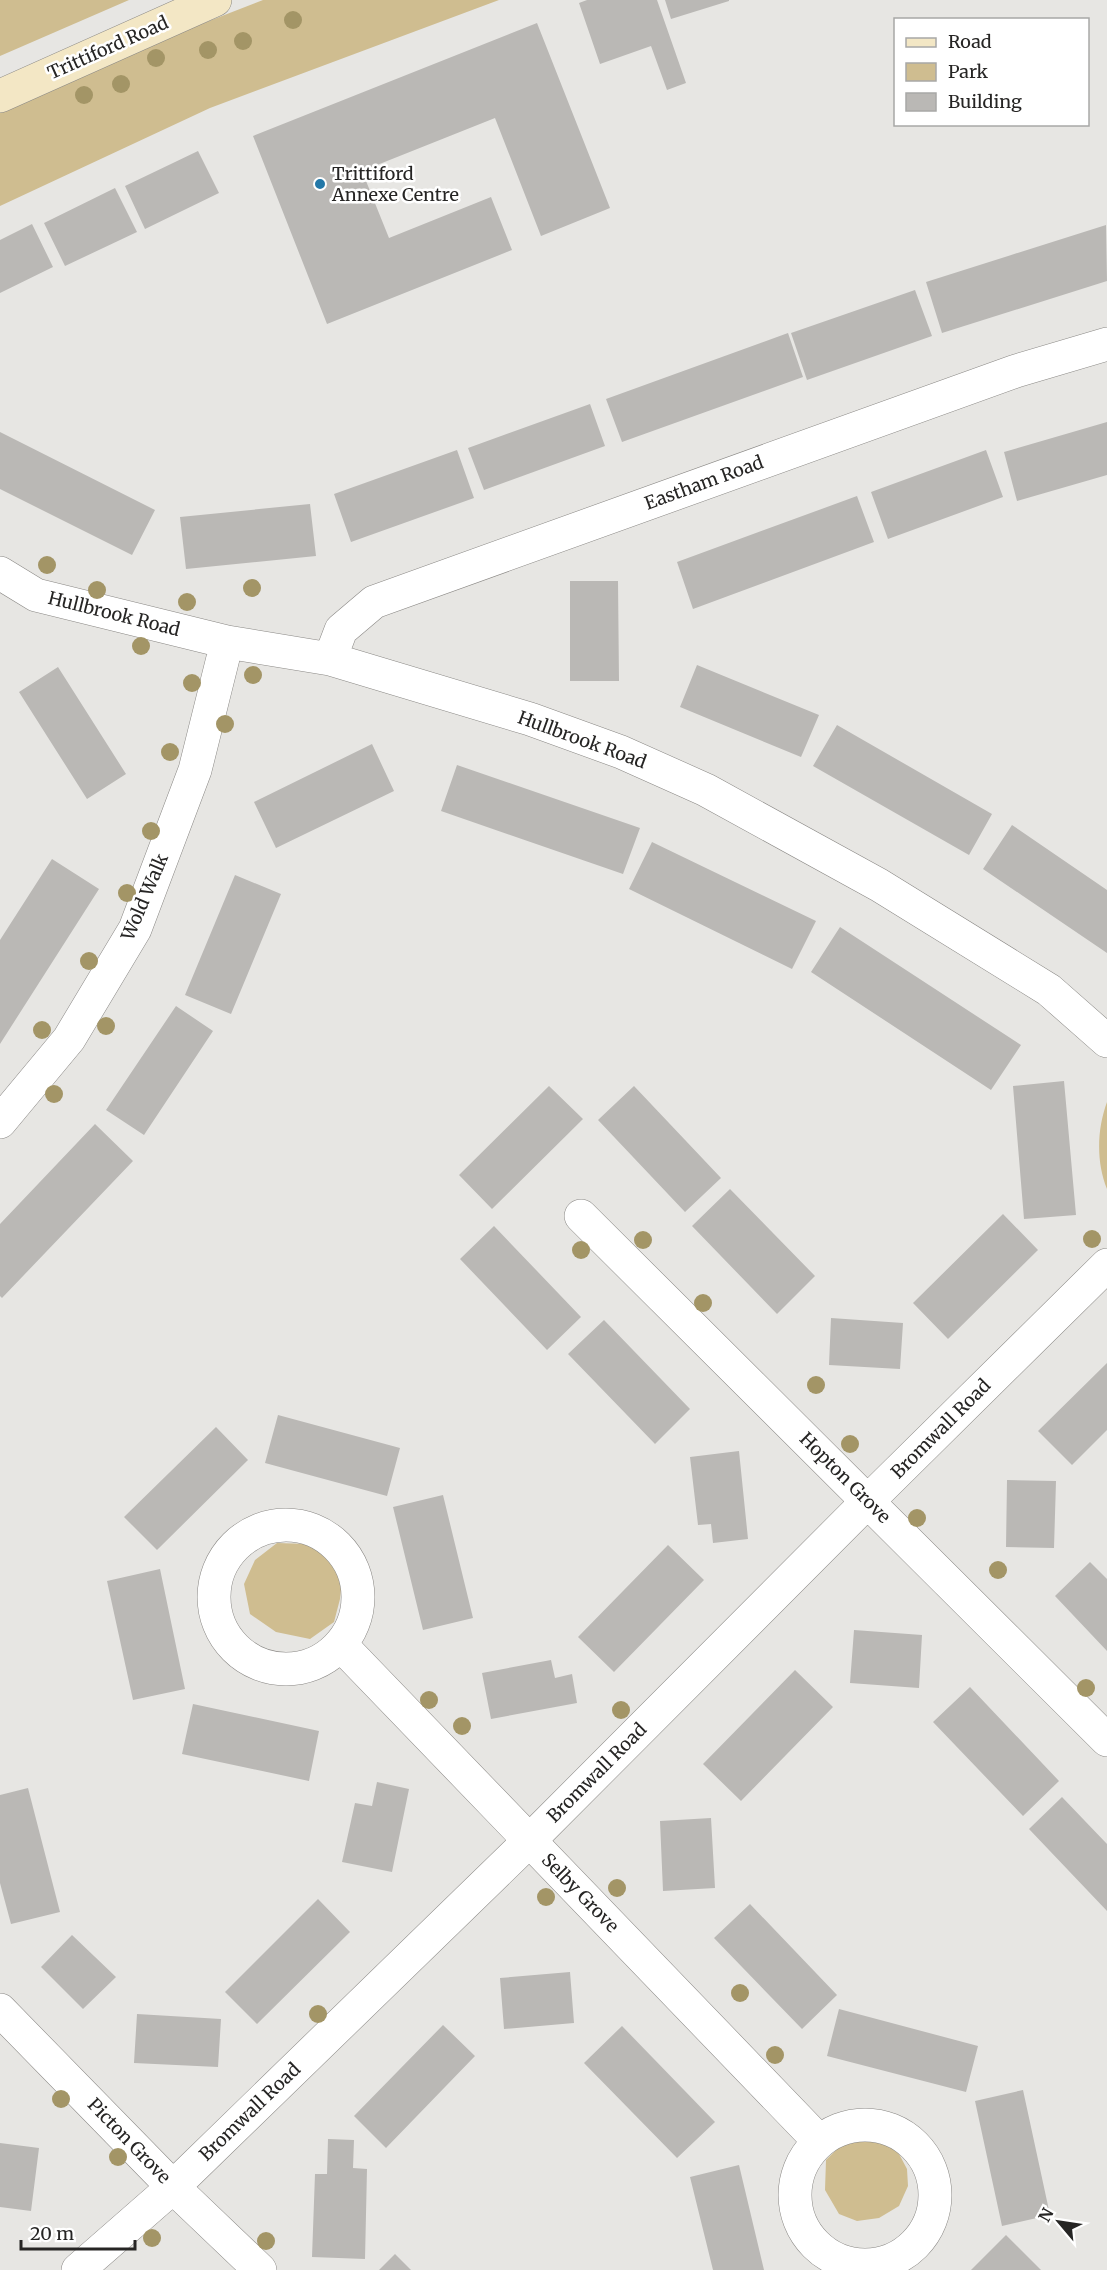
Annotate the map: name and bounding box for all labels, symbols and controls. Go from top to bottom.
street label: Trittiford Road [44,11,172,84]
legend [894,18,1089,126]
text: Road [948,30,992,53]
text: Park [948,60,989,83]
text: Building [948,90,1022,113]
place label: Trittiford Annexe Centre [331,162,459,206]
marker: Trittiford Annexe Centre [313,177,327,191]
street label: Eastham Road [641,450,767,515]
street label: Hullbrook Road [46,586,183,641]
street label: Hullbrook Road [515,706,650,774]
street label: Wold Walk [116,849,173,945]
street label: Bromwall Road [886,1374,995,1483]
street label: Hopton Grove [795,1427,896,1528]
street label: Bromwall Road [542,1718,651,1827]
street label: Selby Grove [537,1848,624,1937]
street label: Bromwall Road [194,2058,305,2166]
street label: Picton Grove [83,2093,176,2188]
north arrow [1029,2192,1089,2252]
text: N [1034,2204,1058,2225]
scale bar [21,2213,135,2251]
text: 20 m [30,2222,74,2245]

